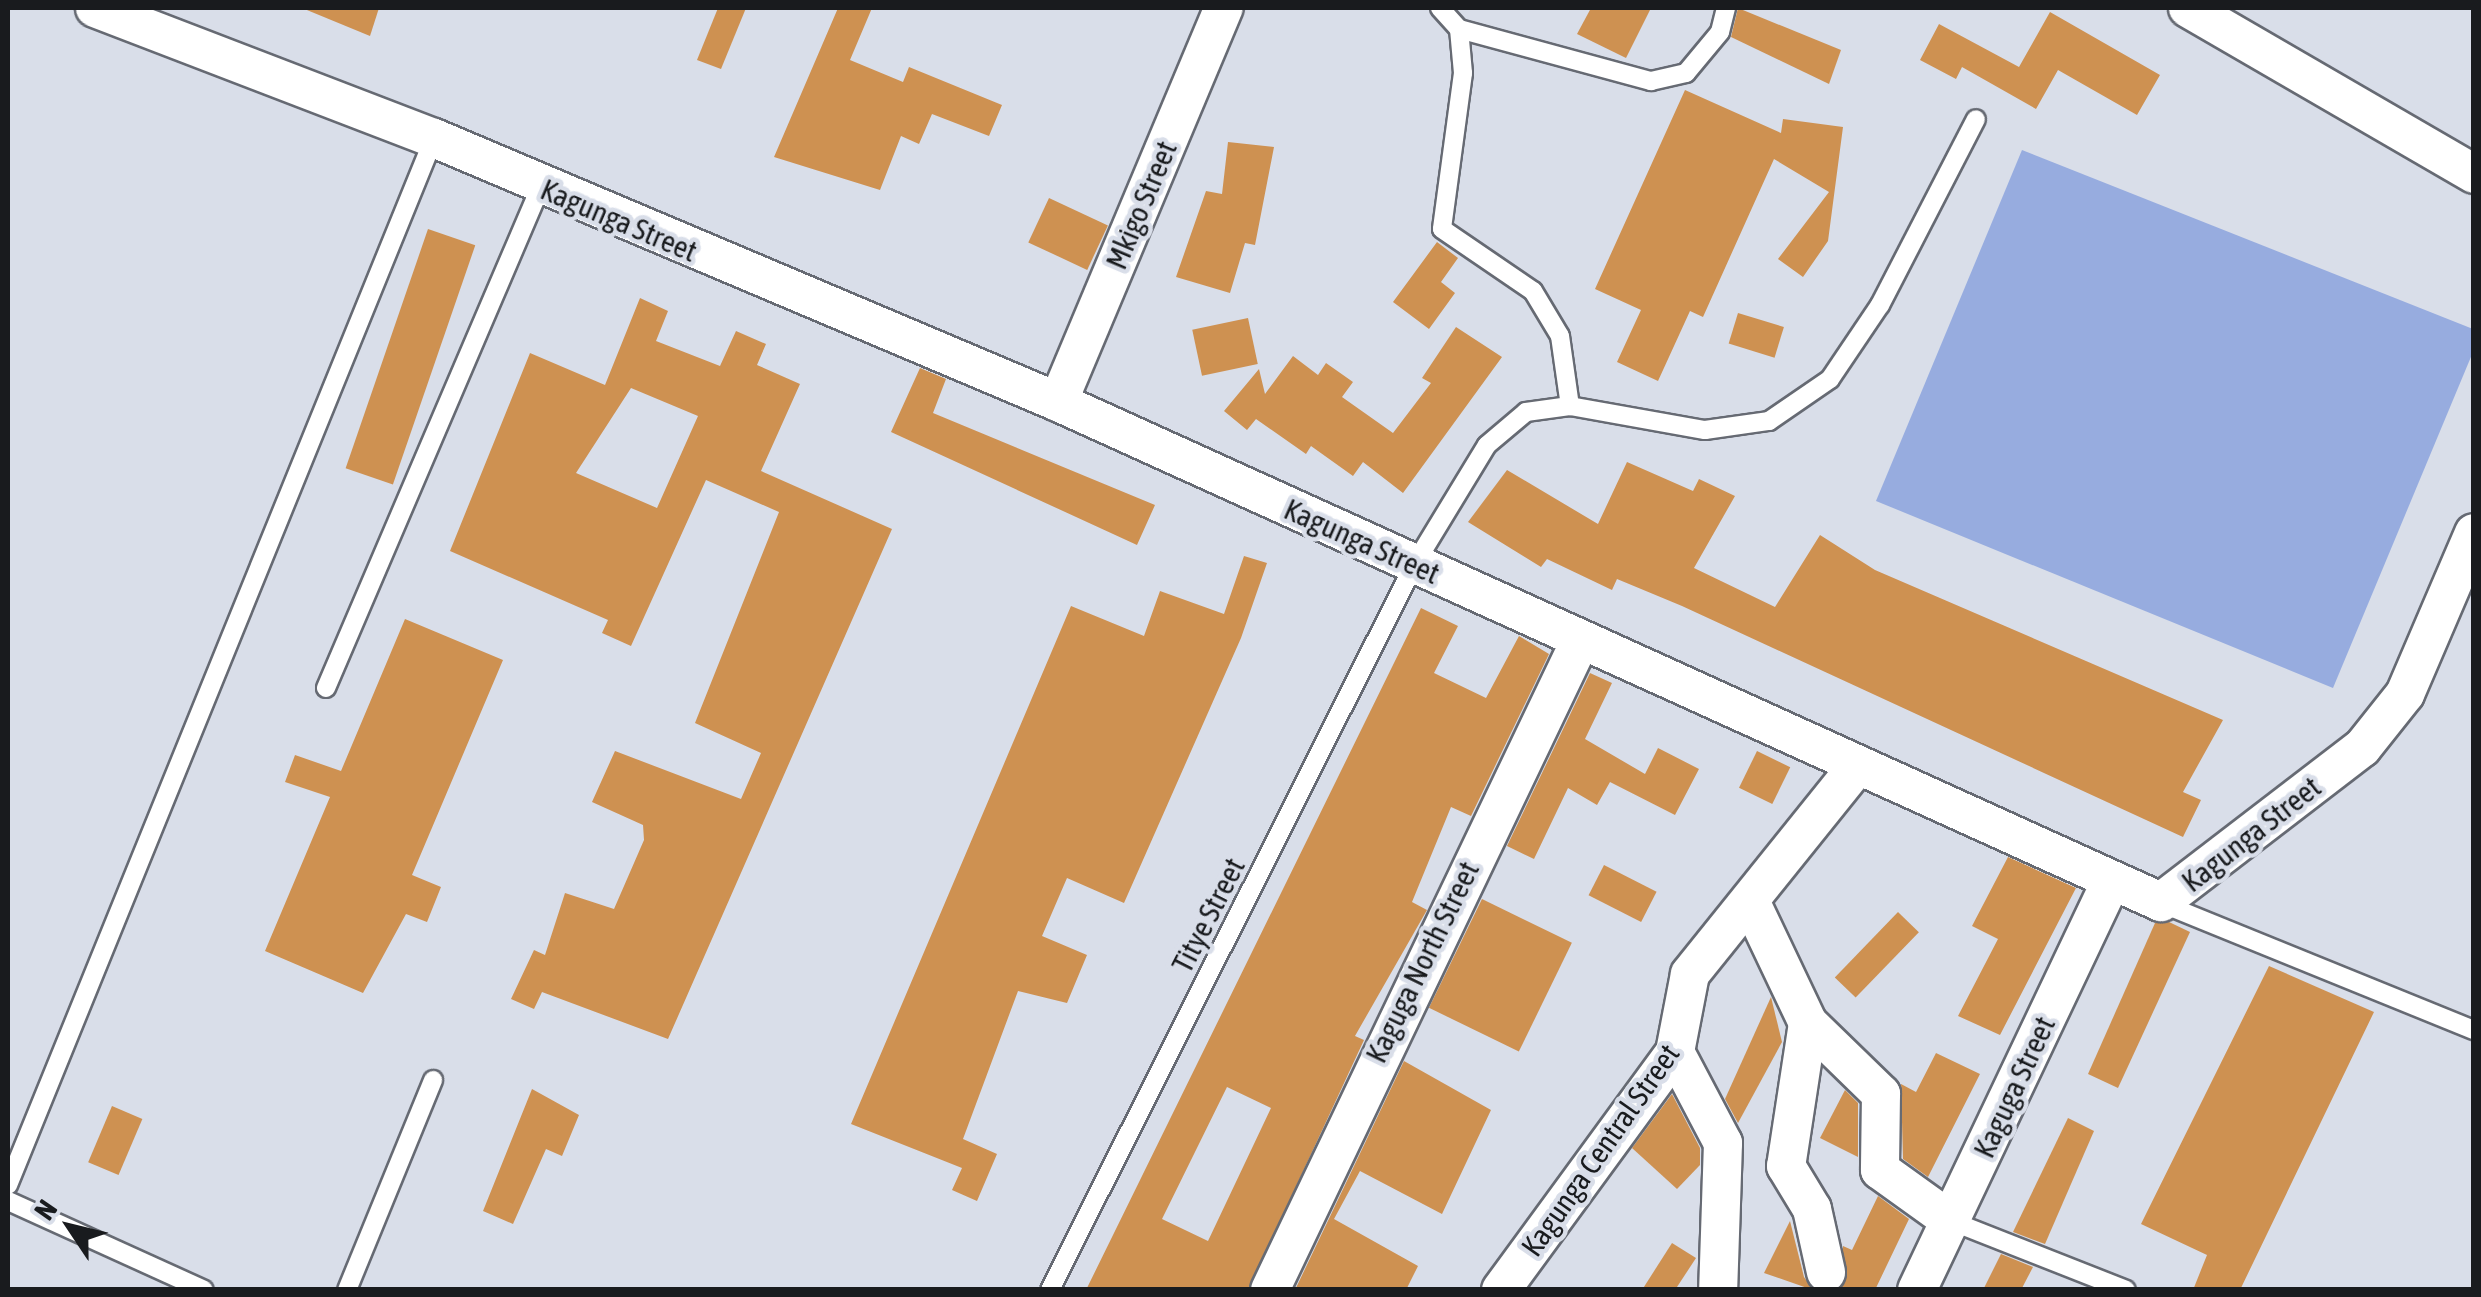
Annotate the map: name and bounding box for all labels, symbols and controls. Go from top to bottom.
street label: Mkigo Street [1098,136,1184,274]
street label: Kagunga Street [535,171,703,269]
street label: Kagunga Street [1279,491,1445,591]
street label: Kagunga Street [2174,769,2328,899]
street label: Titye Street [1164,852,1252,978]
street label: Kaguga North Street [1358,856,1486,1068]
street label: Kaguga Street [1966,1011,2062,1163]
street label: Kagunga Central Street [1513,1037,1687,1263]
north arrow [20,1177,120,1277]
text: N [28,1194,63,1226]

